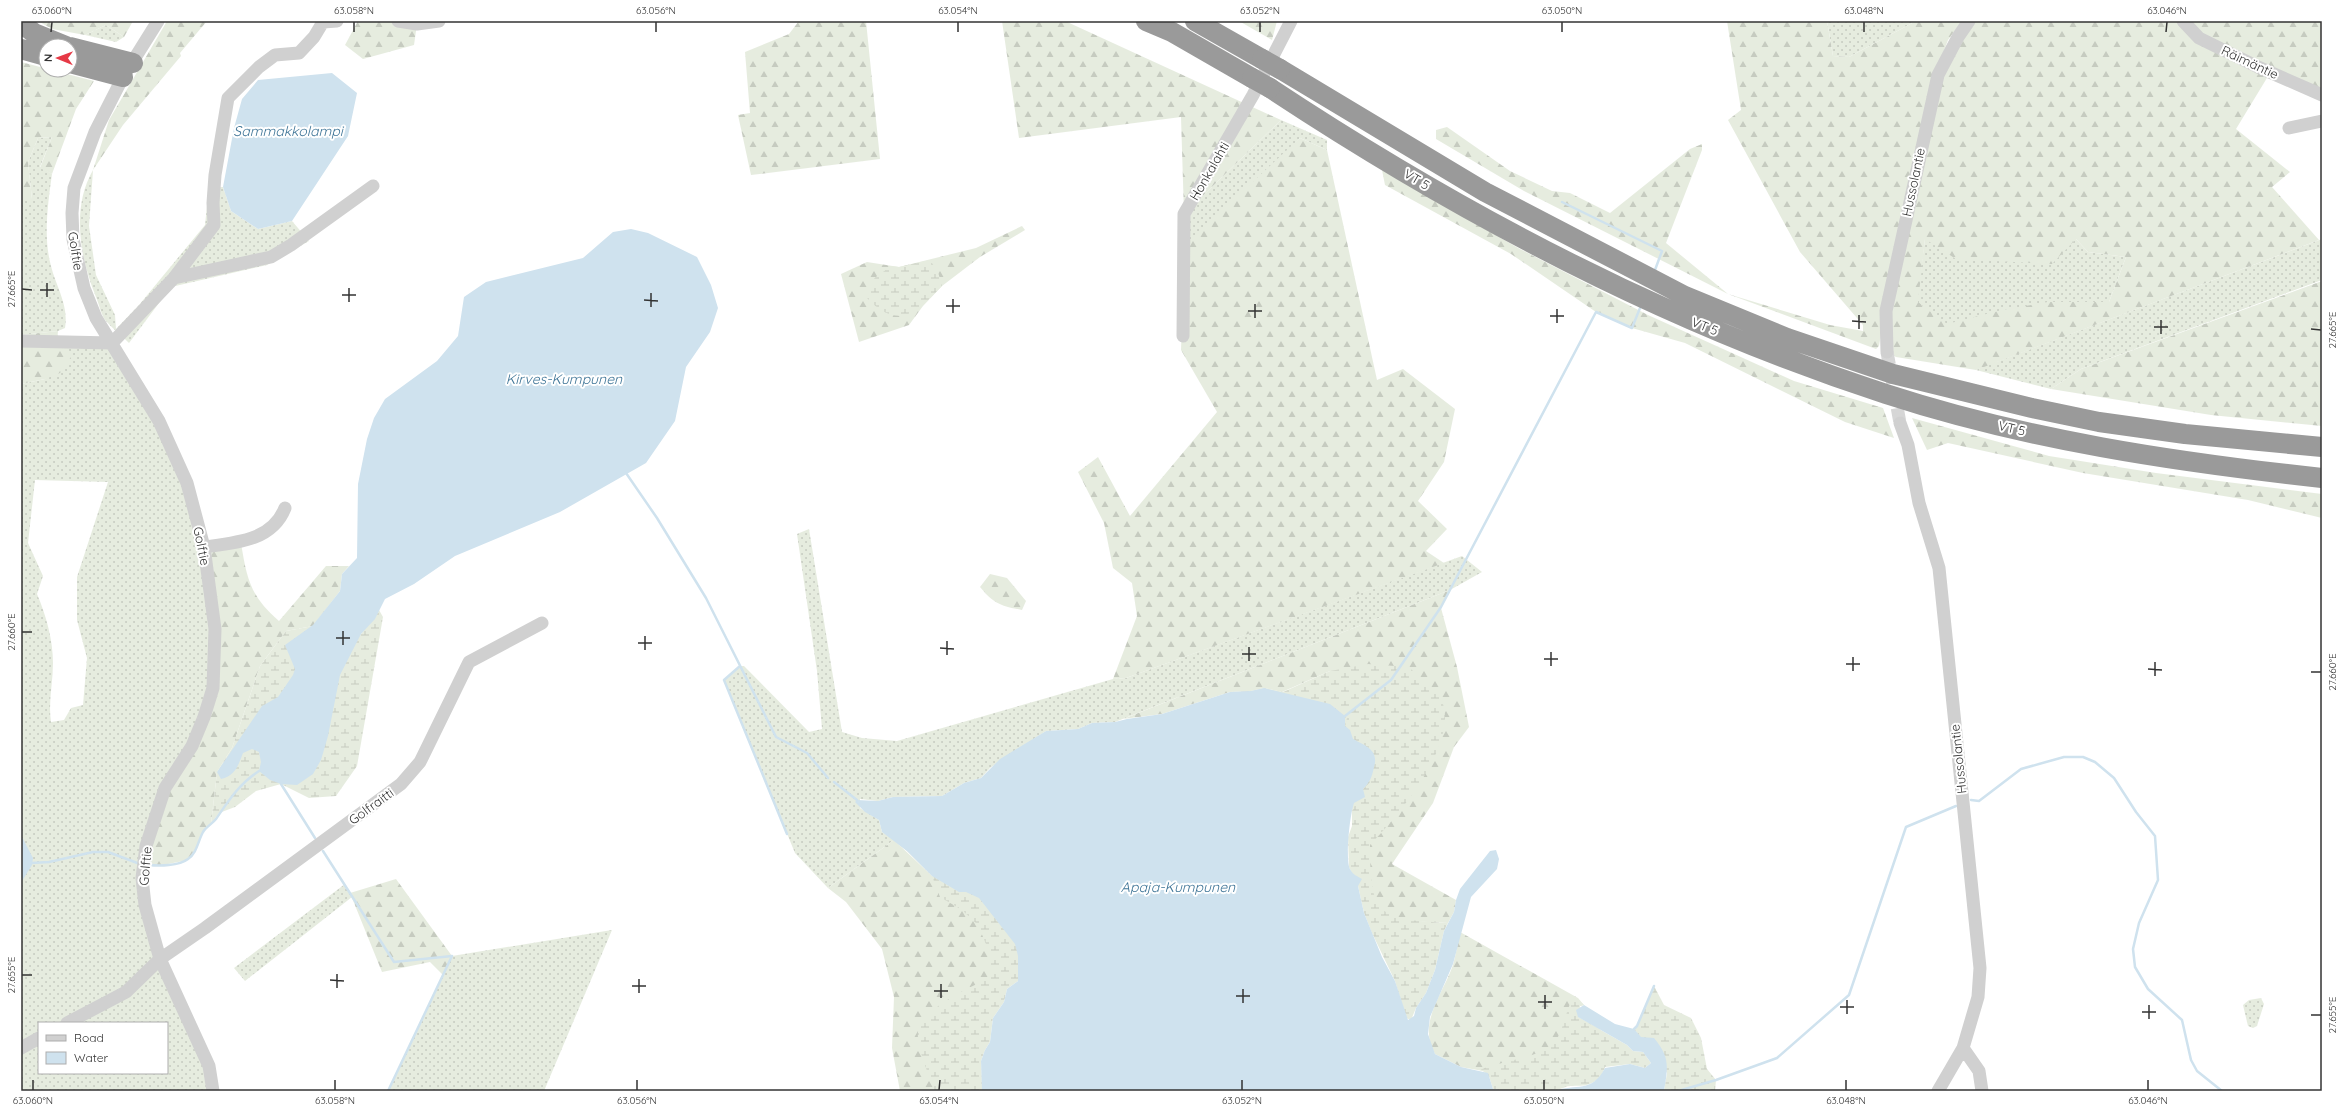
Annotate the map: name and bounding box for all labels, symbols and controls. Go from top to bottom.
text: 63.060°N [32,4,72,17]
text: 63.058°N [334,4,374,17]
text: 63.056°N [636,4,676,17]
text: 63.054°N [938,4,978,17]
text: 63.052°N [1240,4,1280,17]
text: 63.050°N [1542,4,1582,17]
text: 63.048°N [1844,4,1884,17]
text: 63.046°N [2147,4,2187,17]
north arrow [38,38,78,78]
street label: Räimäntie [2219,42,2281,82]
text: N [41,54,55,62]
water label: Sammakkolampi [233,122,345,140]
street label: Honkalahti [1186,139,1232,203]
street label: Hussolantie [1898,146,1928,218]
street label: VT 5 [1401,165,1433,193]
street label: Golftie [65,230,87,272]
text: 27.665°E [5,270,18,307]
text: 27.665°E [2326,311,2339,348]
street label: VT 5 [1689,313,1721,339]
water label: Kirves-Kumpunen [506,370,623,388]
street label: VT 5 [1997,417,2027,439]
street label: Golftie [190,525,214,567]
text: 27.660°E [5,613,18,651]
text: 27.660°E [2326,653,2339,691]
street label: Hussolantie [1946,723,1970,795]
street label: Golfraitti [345,784,397,828]
street label: Golftie [135,846,155,886]
water label: Apaja-Kumpunen [1121,878,1236,896]
text: 27.655°E [5,956,18,993]
text: 27.655°E [2326,996,2339,1033]
legend [38,1022,168,1074]
text: Road [74,1030,104,1045]
text: Water [74,1050,109,1065]
text: 63.060°N [13,1094,53,1107]
text: 63.058°N [315,1094,355,1107]
text: 63.056°N [617,1094,657,1107]
text: 63.054°N [919,1094,959,1107]
text: 63.052°N [1222,1094,1262,1107]
text: 63.050°N [1524,1094,1564,1107]
text: 63.048°N [1826,1094,1866,1107]
text: 63.046°N [2128,1094,2168,1107]

